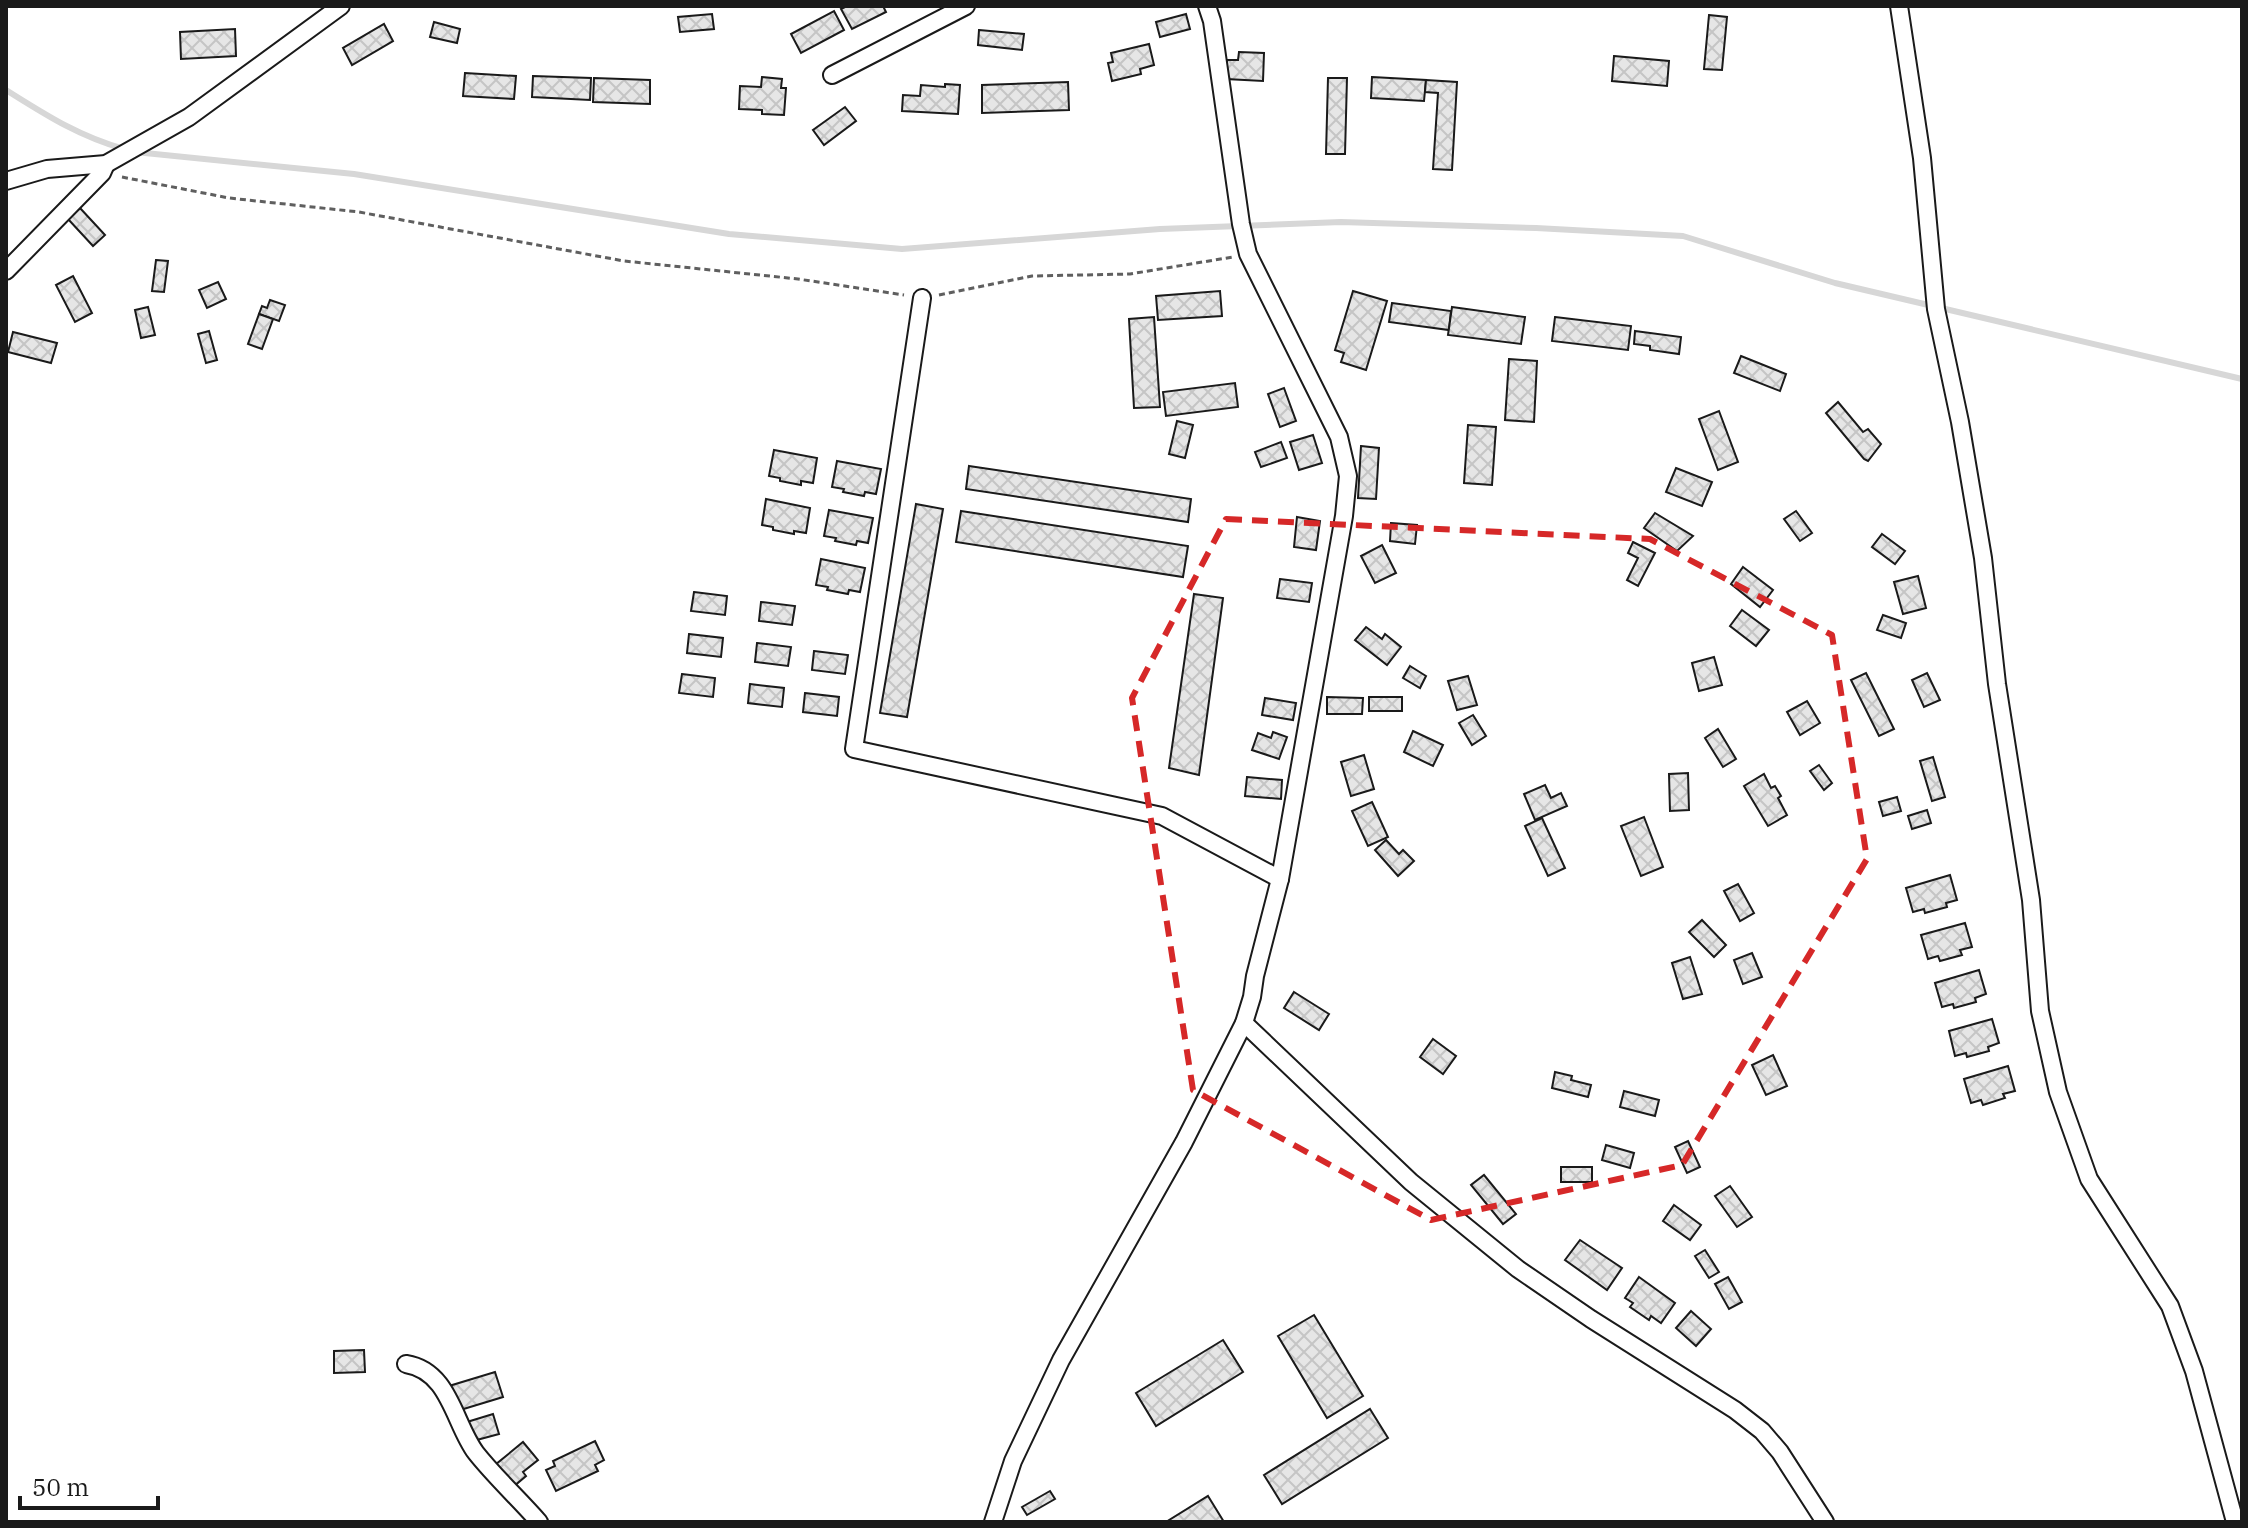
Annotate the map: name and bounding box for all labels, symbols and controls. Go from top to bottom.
scale bar [20,1460,158,1510]
text: 50 m [32,1471,89,1503]

